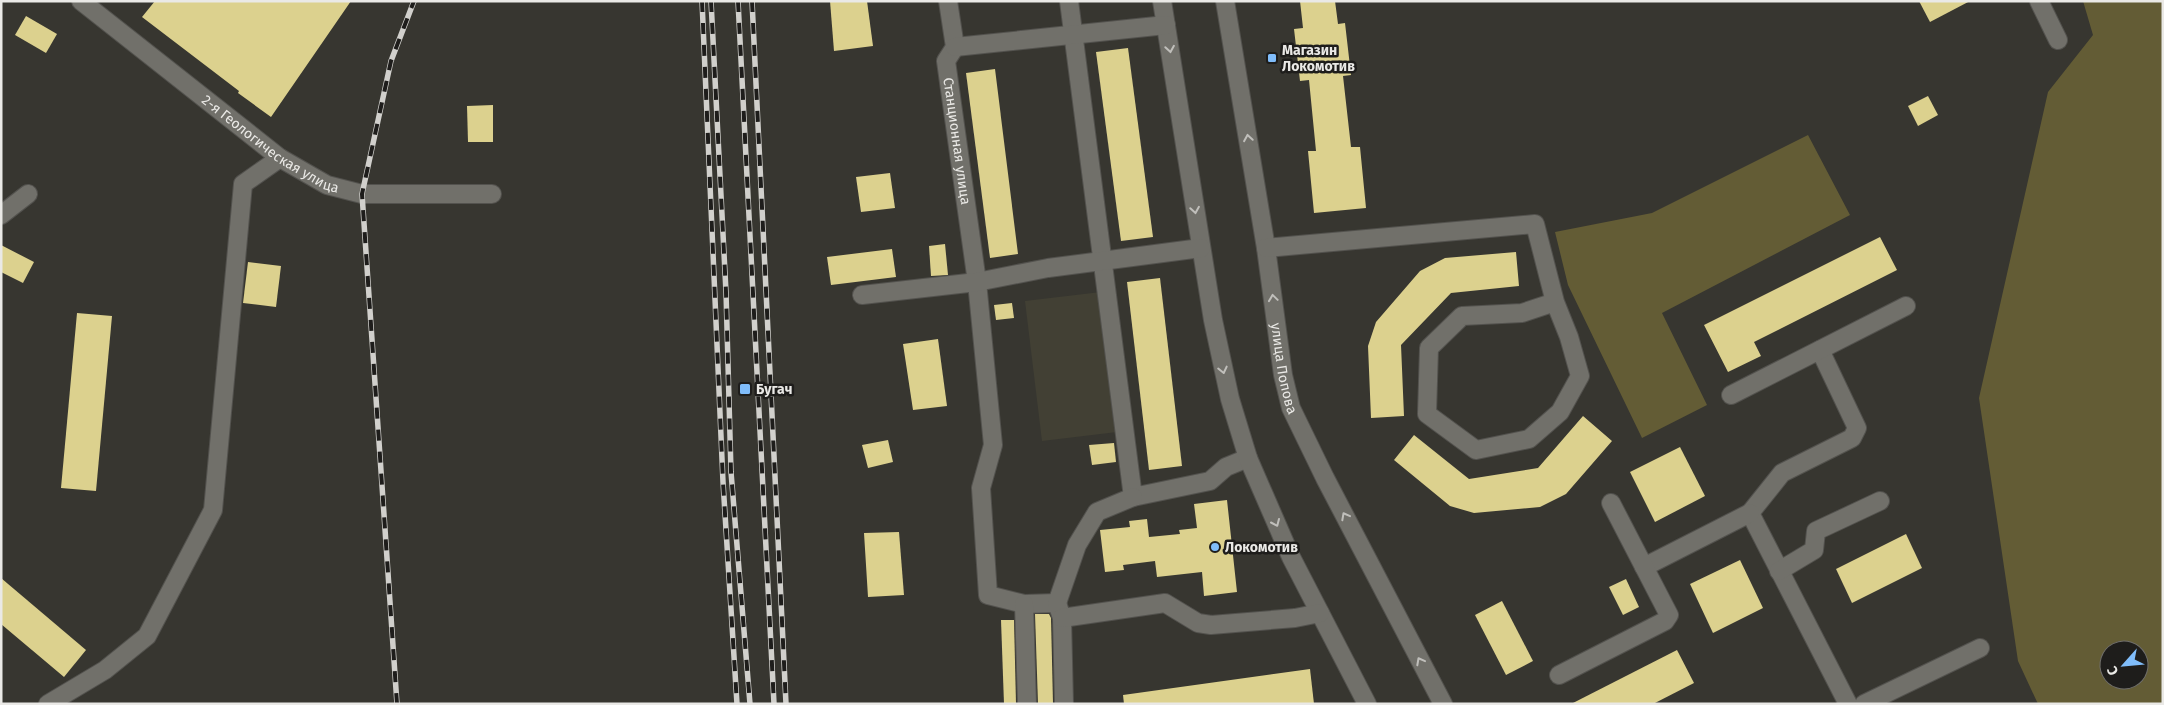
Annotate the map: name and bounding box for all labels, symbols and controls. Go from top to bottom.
place label: Магазин Локомотив [1282,42,1355,75]
one-way arrow [1164,46,1175,54]
marker: Магазин Локомотив [1266,52,1278,64]
street label: Станционная улица [940,76,975,206]
street label: 2-я Геологическая улица [199,91,341,196]
one-way arrow [1243,133,1253,142]
one-way arrow [1190,206,1200,214]
one-way arrow [1268,294,1279,302]
street label: улица Попова [1268,322,1301,417]
one-way arrow [1217,366,1228,374]
place label: Бугач [756,381,792,398]
marker: Бугач [738,382,752,396]
one-way arrow [1341,513,1351,522]
one-way arrow [1269,518,1280,527]
place label: Локомотив [1225,539,1298,556]
marker: Локомотив [1209,541,1221,553]
north arrow [2099,640,2149,690]
one-way arrow [1416,657,1426,666]
text: С [2103,663,2122,678]

